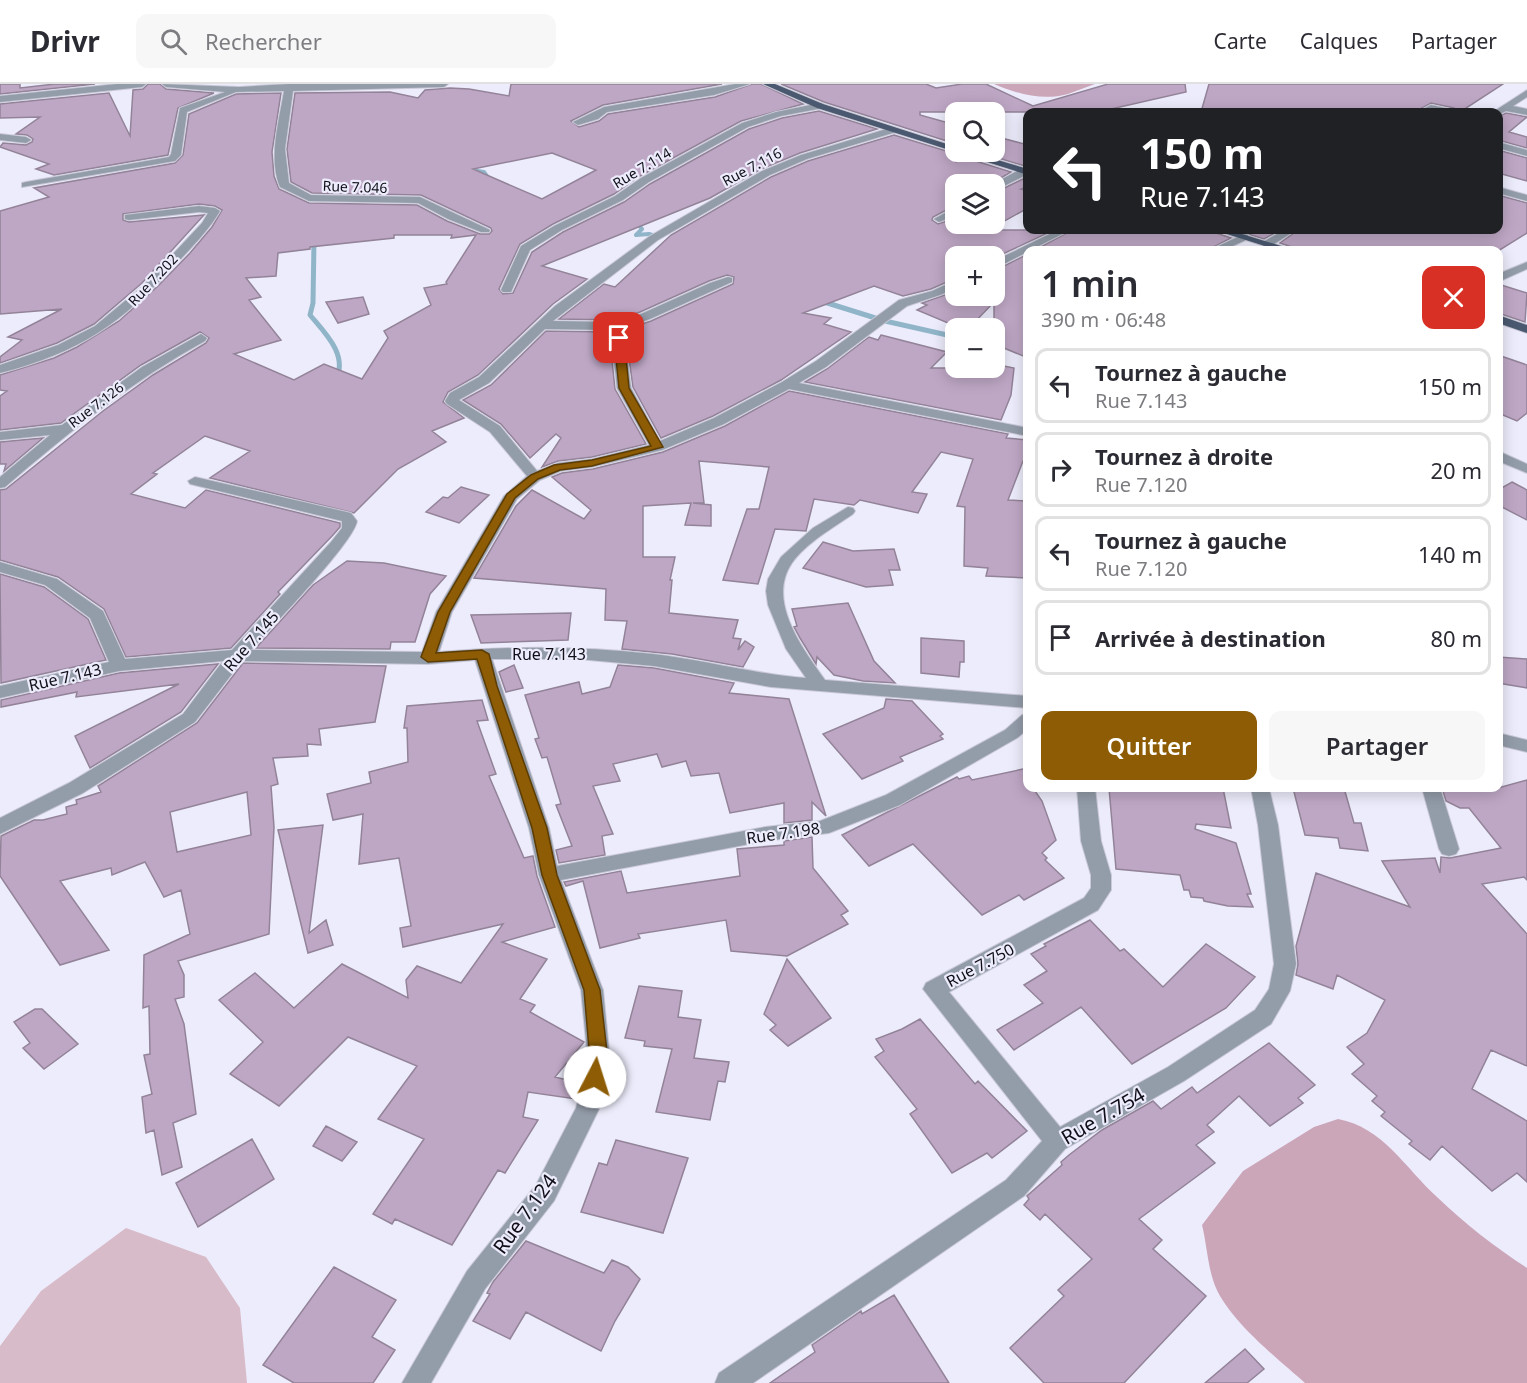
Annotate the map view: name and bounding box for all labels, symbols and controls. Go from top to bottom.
search box [136,14,556,68]
text: Drivr [30,22,100,60]
icon: search [157,25,190,58]
text: Rechercher [205,26,322,56]
text: Carte [1214,27,1267,55]
text: Calques [1300,27,1378,55]
text: Partager [1411,27,1497,55]
map controls [945,102,1005,378]
button: search [945,102,1005,162]
text: 150 m [1140,124,1264,181]
icon: left [1041,132,1119,210]
street label: Rue 7.114 [609,143,674,192]
street label: Rue 7.116 [719,143,785,190]
button: layers [945,174,1005,234]
street label: Rue 7.046 [322,176,388,197]
text: Rue 7.143 [1140,178,1265,215]
button: + [945,246,1005,306]
street label: Rue 7.202 [124,250,182,310]
text: 1 min [1041,259,1139,308]
button: close [1422,266,1485,329]
text: 390 m · 06:48 [1041,306,1166,333]
pin [593,312,644,363]
button: − [945,318,1005,378]
icon: arrive [602,321,635,354]
text: Tournez à gauche [1095,357,1287,387]
icon: left [1044,369,1077,402]
text: 150 m [1418,371,1482,401]
street label: Rue 7.126 [64,378,127,432]
text: Rue 7.143 [1095,387,1187,414]
text: Tournez à droite [1095,441,1273,471]
icon: right [1044,453,1077,486]
text: 20 m [1431,455,1482,485]
text: Rue 7.120 [1095,471,1187,498]
text: Tournez à gauche [1095,525,1287,555]
icon: left [1044,537,1077,570]
text: 140 m [1418,539,1482,569]
text: Rue 7.120 [1095,555,1187,582]
street label: Rue 7.145 [218,606,284,676]
icon: arrive [1044,621,1077,654]
text: Arrivée à destination [1095,623,1326,653]
text: 80 m [1431,623,1482,653]
street label: Rue 7.143 [512,643,586,665]
street label: Rue 7.143 [27,658,103,696]
button: Quitter [1041,711,1257,780]
button: Partager [1269,711,1485,780]
street label: Rue 7.198 [745,817,821,849]
street label: Rue 7.750 [942,938,1018,992]
position arrow [563,1045,627,1109]
street label: Rue 7.754 [1056,1080,1150,1150]
street label: Rue 7.124 [487,1168,563,1259]

